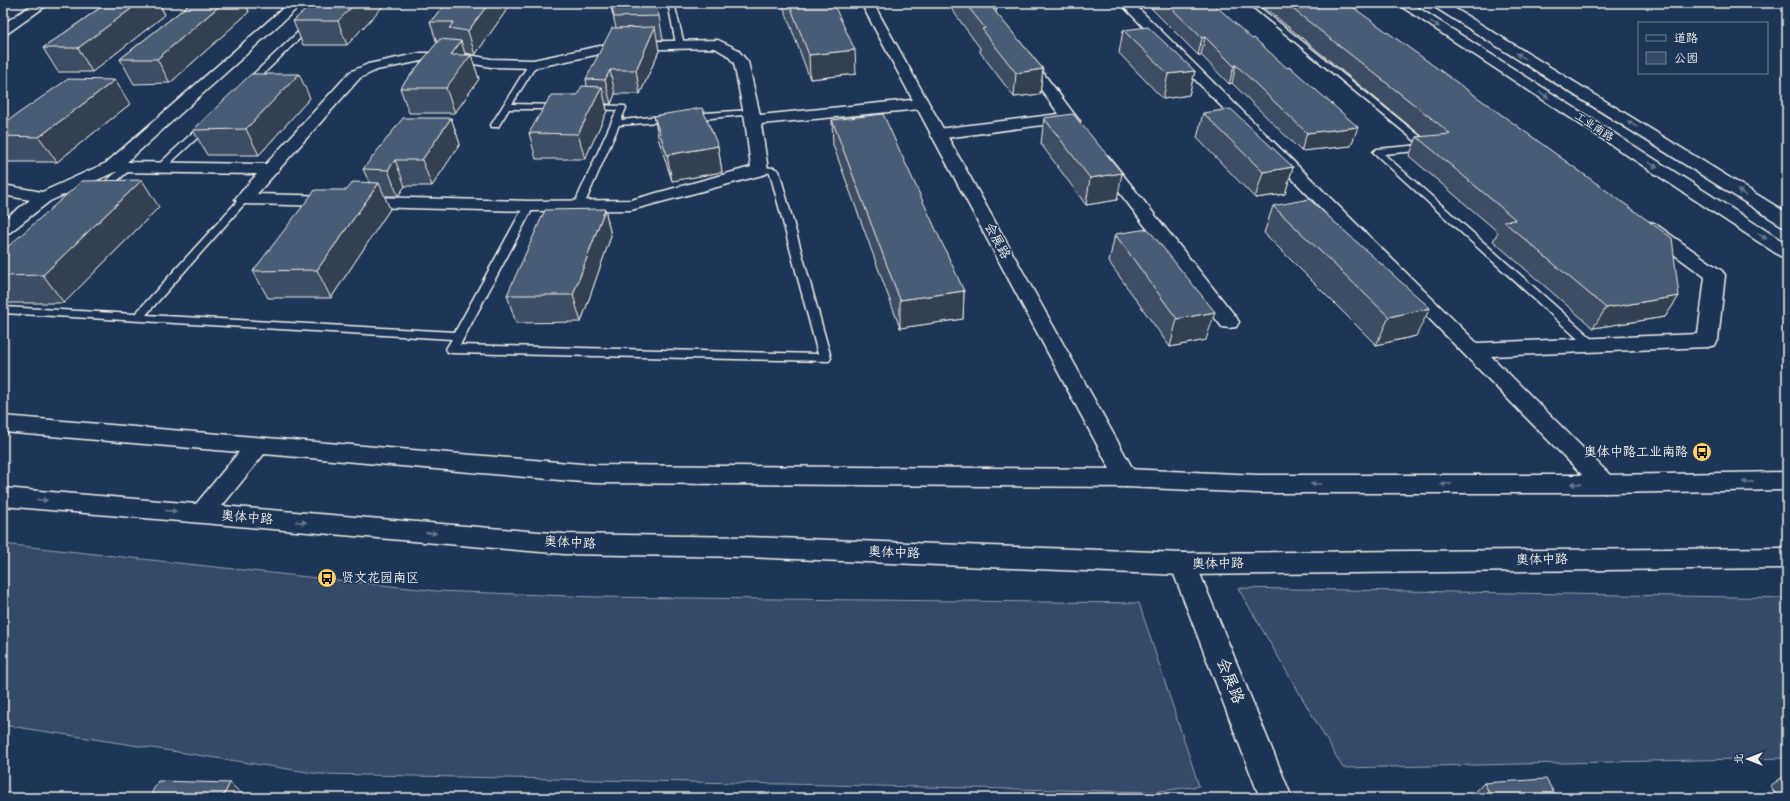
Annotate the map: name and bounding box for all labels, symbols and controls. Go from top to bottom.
one-way arrow [1430,20,1440,28]
legend [1638,22,1768,74]
text: 道路 [1674,29,1698,48]
text: 公园 [1674,49,1698,68]
one-way arrow [1515,52,1527,59]
one-way arrow [1539,91,1549,99]
street label: 工业南路 [1571,107,1617,147]
one-way arrow [1626,121,1638,128]
one-way arrow [1647,162,1659,169]
one-way arrow [1737,189,1747,197]
street label: 会展路 [978,219,1016,263]
one-way arrow [1757,232,1767,240]
bus stop icon: 奥体中路工业南路 [1691,441,1713,463]
place label: 奥体中路工业南路 [1584,442,1688,463]
one-way arrow [1741,479,1754,485]
one-way arrow [1309,481,1322,487]
one-way arrow [1439,481,1452,487]
one-way arrow [1569,481,1582,487]
one-way arrow [36,497,48,504]
street label: 奥体中路 [220,505,274,531]
one-way arrow [165,508,177,514]
one-way arrow [295,519,307,526]
one-way arrow [425,529,437,536]
street label: 奥体中路 [543,531,597,555]
street label: 奥体中路 [868,542,920,564]
street label: 奥体中路 [1516,549,1568,571]
street label: 奥体中路 [1192,553,1244,575]
bus stop icon: 贤文花园南区 [316,567,338,589]
place label: 贤文花园南区 [341,568,419,589]
street label: 会展路 [1209,654,1251,708]
north arrow [1728,739,1768,779]
text: 北 [1730,754,1748,765]

